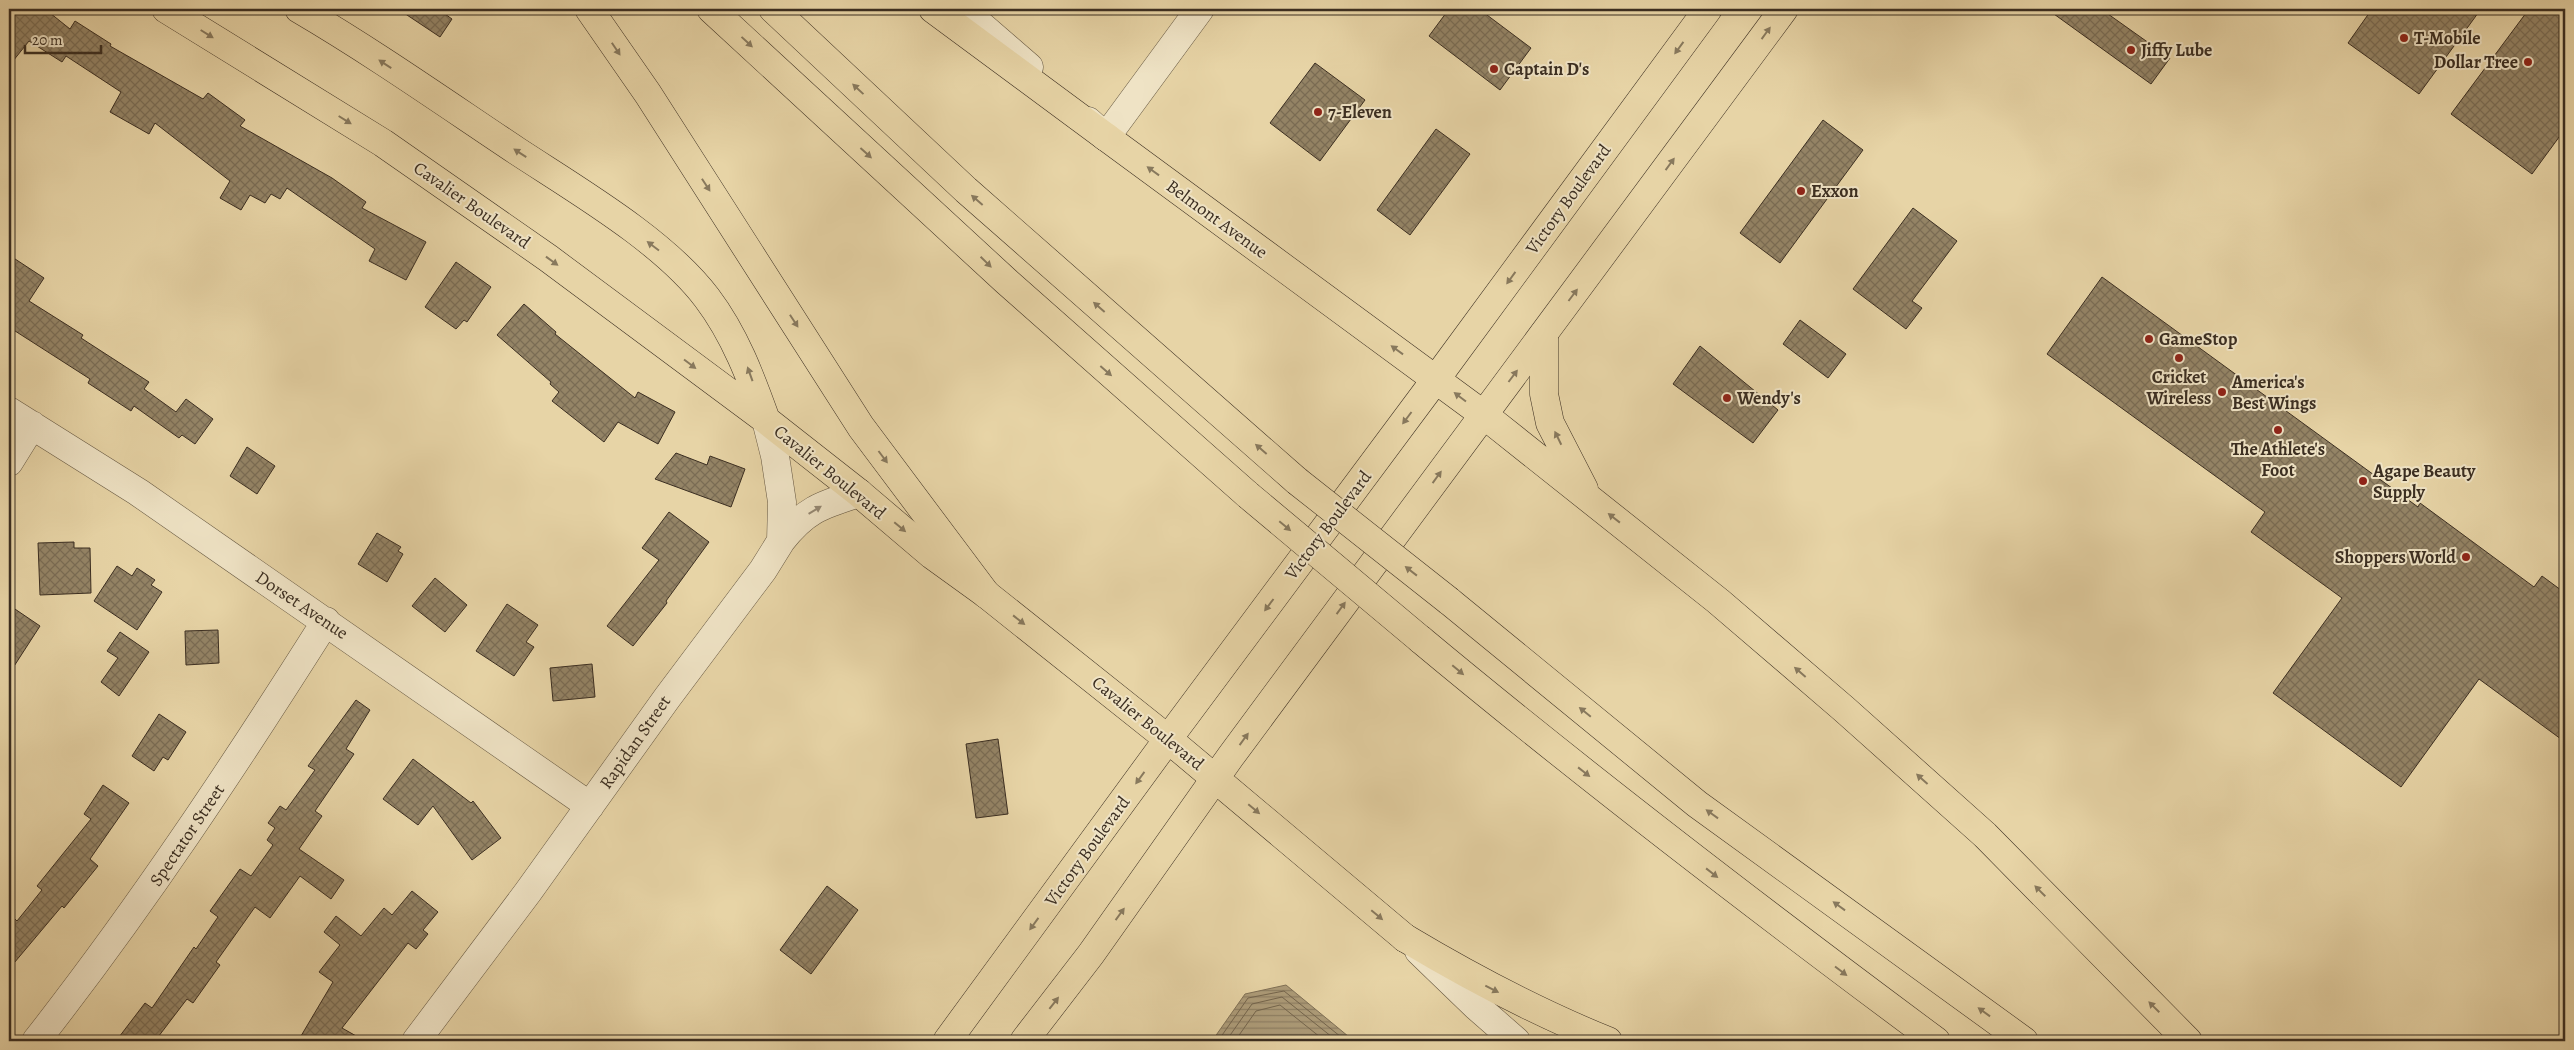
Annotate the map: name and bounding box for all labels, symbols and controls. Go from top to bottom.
scale bar [25,22,101,54]
one-way arrow [1761,26,1771,40]
place label: T-Mobile [2414,26,2480,50]
text: 20 m [32,30,63,50]
one-way arrow [201,30,214,39]
marker: T-Mobile [2398,32,2410,44]
one-way arrow [740,36,752,48]
place label: Jiffy Lube [2141,38,2212,62]
one-way arrow [1674,41,1684,55]
one-way arrow [611,42,621,56]
marker: Jiffy Lube [2125,44,2137,56]
place label: Dollar Tree [2434,50,2518,74]
marker: Dollar Tree [2522,56,2534,68]
place label: Captain D's [1504,57,1589,81]
one-way arrow [378,59,391,68]
marker: Captain D's [1488,63,1500,75]
one-way arrow [852,83,864,95]
place label: 7-Eleven [1328,100,1392,124]
marker: 7-Eleven [1312,106,1324,118]
one-way arrow [339,115,352,125]
street label: Victory Boulevard [1519,139,1616,260]
one-way arrow [859,147,871,159]
one-way arrow [514,148,527,158]
street label: Cavalier Boulevard [409,156,536,254]
one-way arrow [1664,158,1675,171]
one-way arrow [1147,166,1160,177]
street label: Belmont Avenue [1161,174,1273,264]
one-way arrow [701,178,711,191]
place label: Exxon [1811,179,1859,203]
marker: Exxon [1795,185,1807,197]
one-way arrow [971,194,984,205]
one-way arrow [646,241,660,251]
one-way arrow [545,256,559,266]
one-way arrow [980,256,992,268]
one-way arrow [1505,271,1516,284]
one-way arrow [1568,288,1578,302]
one-way arrow [1094,301,1106,313]
one-way arrow [789,314,799,328]
place label: GameStop [2159,327,2238,351]
marker: GameStop [2143,333,2155,345]
one-way arrow [1391,345,1404,356]
marker: Cricket Wireless [2173,352,2185,364]
one-way arrow [683,359,697,369]
one-way arrow [1100,365,1112,377]
place label: Cricket Wireless [2146,365,2211,410]
one-way arrow [746,367,753,382]
one-way arrow [1507,370,1518,383]
place label: America's Best Wings [2231,370,2316,415]
place label: Wendy's [1736,386,1801,410]
marker: America's Best Wings [2216,386,2228,398]
one-way arrow [1453,392,1467,402]
marker: Wendy's [1721,392,1733,404]
one-way arrow [1402,411,1413,424]
street label: Cavalier Boulevard [769,419,891,525]
marker: The Athlete's Foot [2272,424,2284,436]
one-way arrow [1554,431,1562,445]
place label: The Athlete's Foot [2231,437,2325,482]
one-way arrow [1254,443,1267,454]
one-way arrow [878,450,889,463]
place label: Agape Beauty Supply [2372,459,2476,504]
street label: Victory Boulevard [1278,465,1377,585]
one-way arrow [1432,470,1442,484]
marker: Agape Beauty Supply [2357,475,2369,487]
one-way arrow [809,505,822,514]
one-way arrow [1608,513,1621,524]
one-way arrow [1279,520,1292,531]
one-way arrow [893,522,906,533]
place label: Shoppers World [2335,545,2456,569]
marker: Shoppers World [2460,551,2472,563]
street label: Dorset Avenue [251,565,353,645]
one-way arrow [1405,565,1418,576]
one-way arrow [1263,598,1274,611]
one-way arrow [1335,602,1346,615]
one-way arrow [1012,615,1026,625]
one-way arrow [1451,665,1464,676]
one-way arrow [1795,666,1807,678]
street label: Cavalier Boulevard [1087,670,1209,776]
street label: Rapidan Street [594,690,676,794]
one-way arrow [1579,707,1592,718]
one-way arrow [1239,732,1249,746]
one-way arrow [1577,767,1590,778]
one-way arrow [1134,771,1145,784]
one-way arrow [1917,773,1929,785]
street label: Spectator Street [144,779,230,891]
street label: Victory Boulevard [1038,791,1135,912]
one-way arrow [1247,804,1260,815]
one-way arrow [1705,809,1719,819]
one-way arrow [1705,868,1718,879]
one-way arrow [2034,885,2046,897]
one-way arrow [1832,901,1846,911]
one-way arrow [1115,907,1125,921]
one-way arrow [1371,909,1384,920]
one-way arrow [1029,917,1039,931]
one-way arrow [1834,966,1848,976]
one-way arrow [1485,985,1500,993]
one-way arrow [1049,996,1059,1010]
one-way arrow [2148,1001,2160,1013]
one-way arrow [1978,1007,1991,1018]

